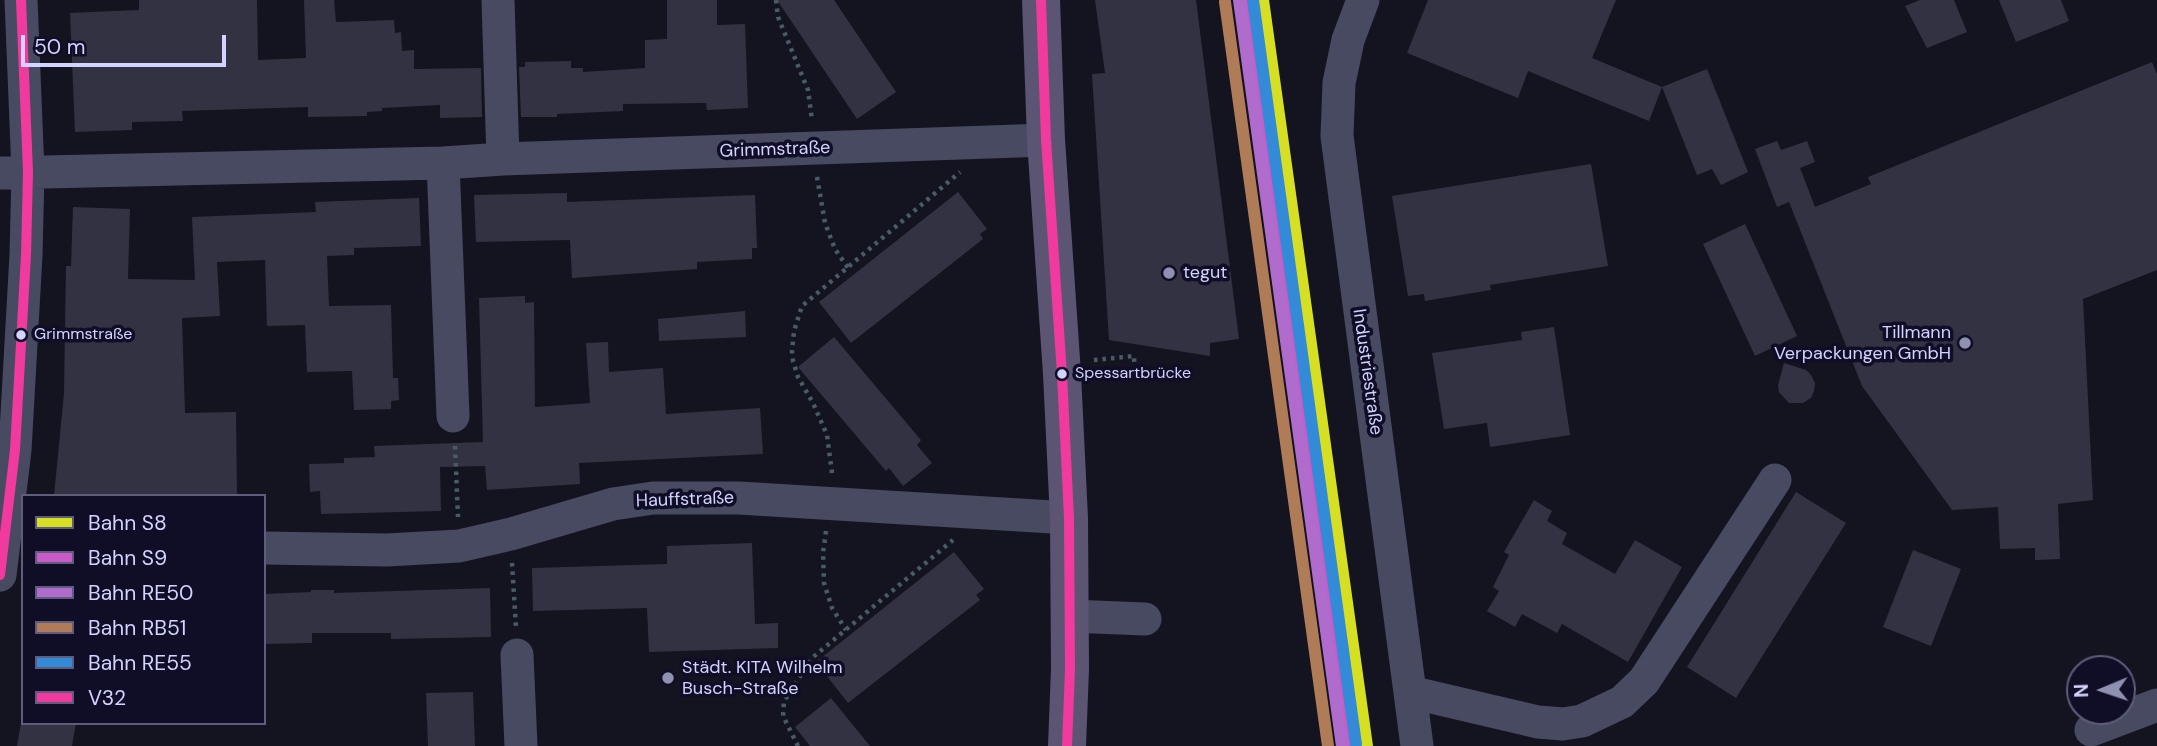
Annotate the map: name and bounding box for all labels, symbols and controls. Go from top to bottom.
scale bar [24,21,229,65]
text: 50 m [34,33,85,61]
street label: Grimmstraße [719,137,831,163]
place label: tegut [1183,262,1227,284]
marker: tegut [1161,265,1177,281]
street label: Industriestraße [1347,308,1387,436]
place label: Tillmann Verpackungen GmbH [1774,322,1951,364]
place label: Grimmstraße [34,325,132,345]
marker: Grimmstraße [14,328,28,342]
marker: Tillmann Verpackungen GmbH [1957,335,1973,351]
place label: Spessartbrücke [1075,364,1191,384]
marker: Spessartbrücke [1055,367,1069,381]
street label: Hauffstraße [636,487,734,513]
legend [21,494,266,725]
text: Bahn S8 [88,509,167,537]
text: Bahn S9 [88,544,167,572]
text: Bahn RE50 [88,579,193,607]
text: Bahn RB51 [88,614,186,642]
text: Bahn RE55 [88,649,192,677]
north arrow [2066,655,2136,725]
place label: Städt. KITA Wilhelm Busch-Straße [682,657,843,700]
marker: Städt. KITA Wilhelm Busch-Straße [660,670,676,686]
text: N [2069,683,2094,698]
text: V32 [88,684,126,712]

